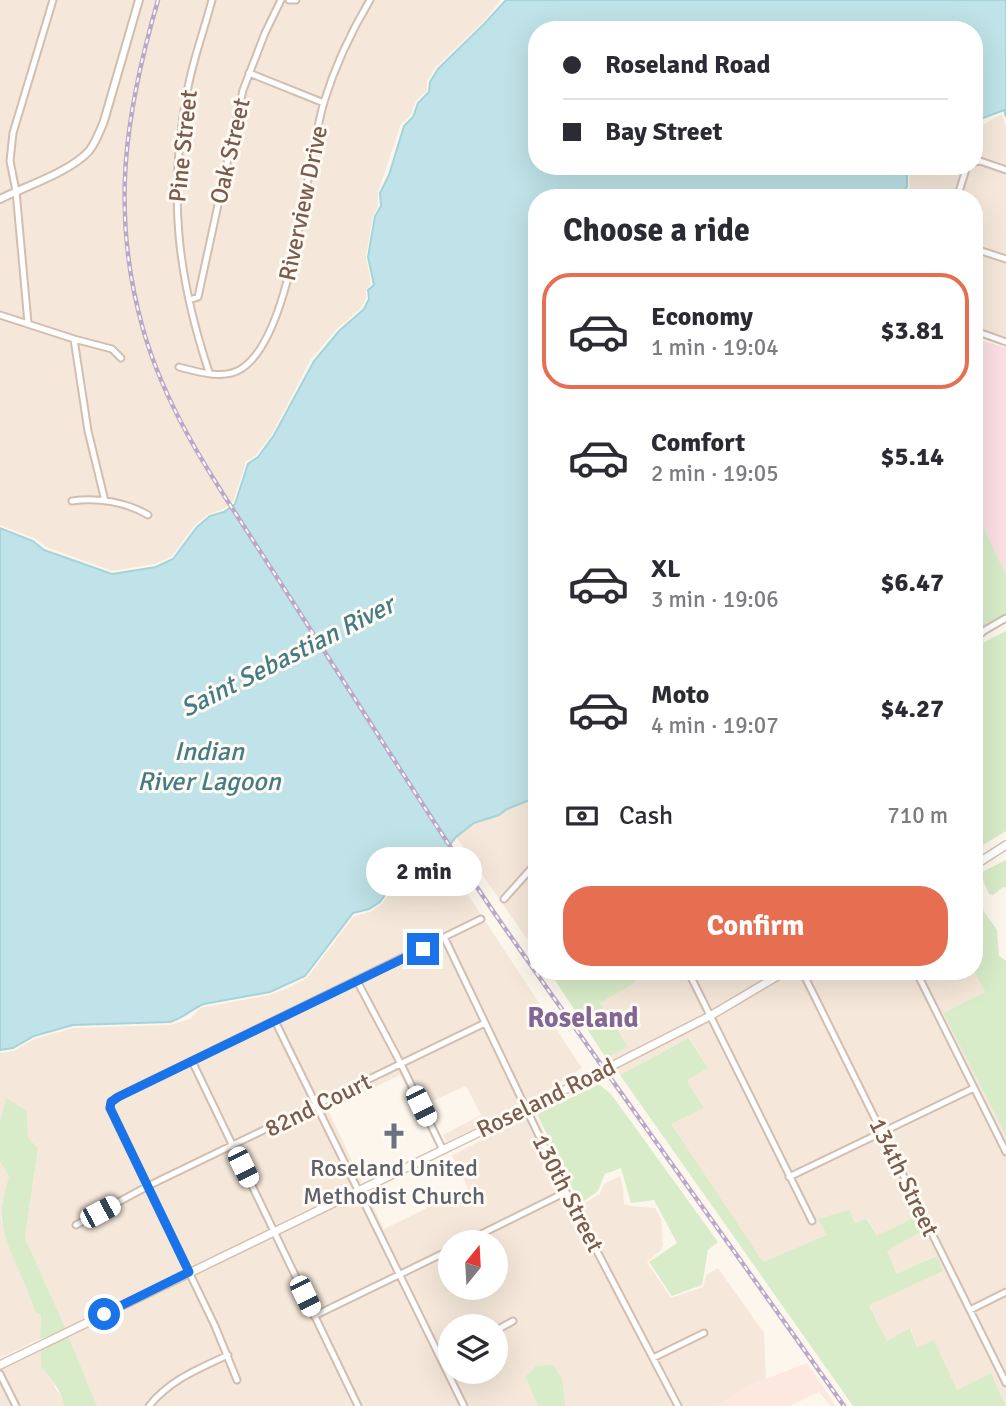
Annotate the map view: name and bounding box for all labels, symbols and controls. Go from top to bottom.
text: Roseland Road [605,49,770,81]
street label: Pine Street [162,88,204,204]
street label: Oak Street [203,95,257,207]
text: Bay Street [605,116,722,148]
street label: Riverview Drive [272,123,334,283]
text: Choose a ride [563,211,750,250]
icon: car [567,300,630,363]
text: Economy [651,301,753,333]
text: $3.81 [880,315,944,347]
text: 1 min · 19:04 [651,333,779,362]
icon: car [567,426,630,489]
text: Comfort [651,427,745,459]
text: $5.14 [880,441,944,473]
text: 2 min · 19:05 [651,459,779,488]
icon: car [567,552,630,615]
text: XL [651,553,681,585]
text: $6.47 [880,567,944,599]
text: 3 min · 19:06 [651,585,779,614]
water label: Saint Sebastian River [175,588,403,725]
icon: car [567,678,630,741]
text: Moto [651,679,709,711]
text: $4.27 [880,693,944,725]
text: 4 min · 19:07 [651,711,779,740]
water label: Indian River Lagoon [137,736,282,798]
icon: cash [563,797,601,835]
text: Cash [619,800,673,832]
text: 710 m [887,801,948,830]
callout: 2 min [365,848,481,897]
text: 2 min [396,857,452,886]
button: Confirm [563,886,948,966]
route end [407,933,439,965]
district label: Roseland [527,1001,639,1035]
street label: Roseland Road [472,1051,620,1145]
street label: 82nd Court [260,1066,376,1144]
car [403,1083,440,1129]
street label: 134th Street [862,1113,946,1241]
church icon: Roseland United Methodist Church [379,1121,409,1151]
street label: 130th Street [526,1129,610,1257]
car [225,1144,262,1190]
place label: Roseland United Methodist Church [303,1153,485,1211]
car [77,1193,124,1231]
north arrow [438,1230,508,1300]
map controls [438,1230,508,1384]
car [287,1273,324,1319]
route start [88,1298,120,1330]
button: layers [438,1314,508,1384]

